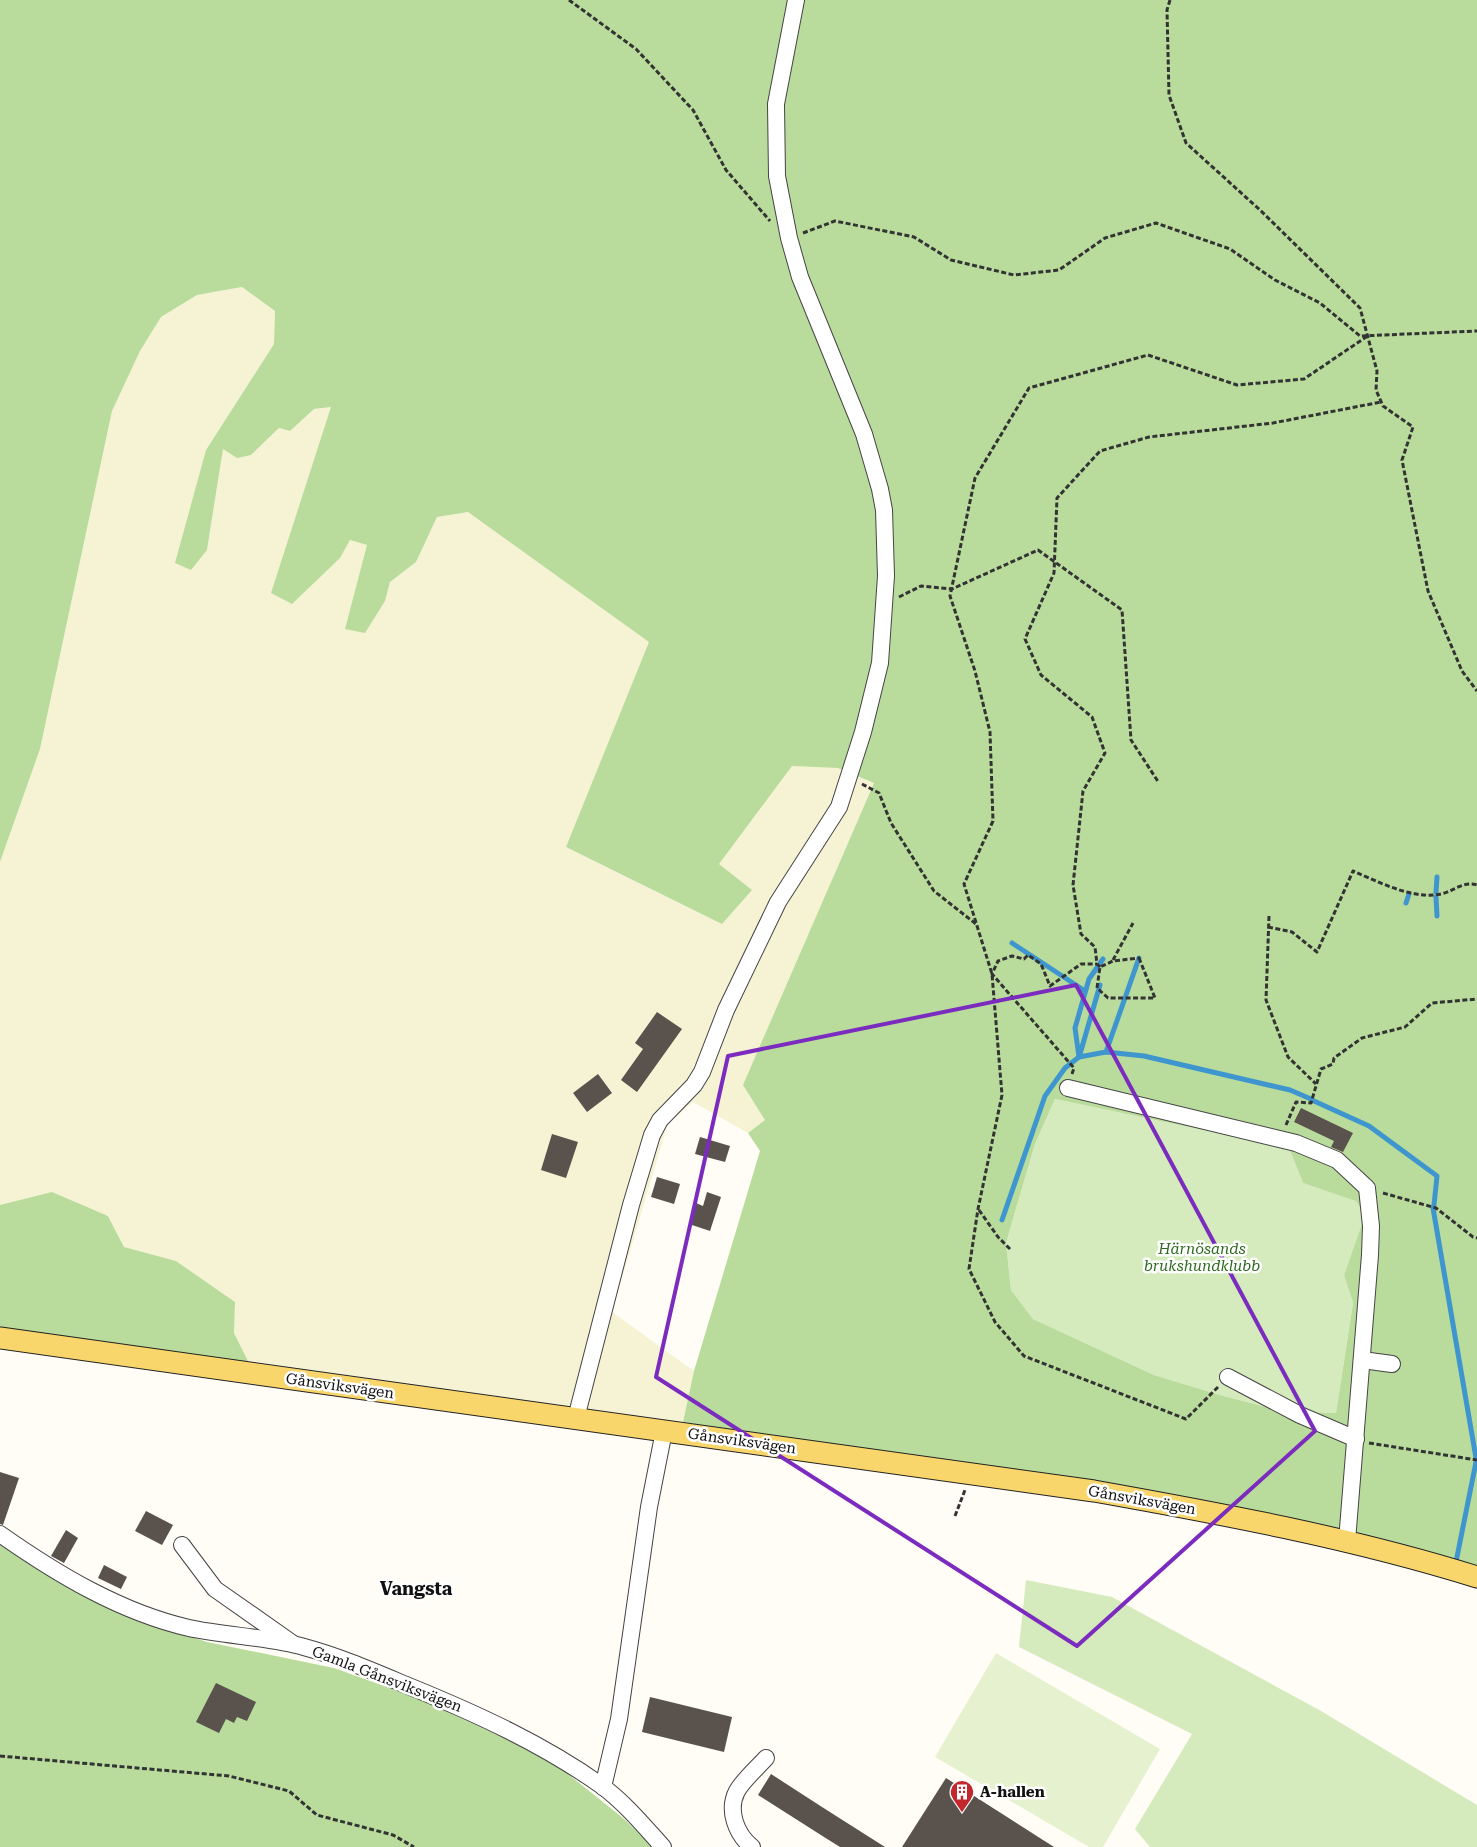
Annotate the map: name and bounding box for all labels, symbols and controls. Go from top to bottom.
park label: Härnösands brukshundklubb [1144,1240,1260,1275]
street label: Gånsviksvägen [285,1369,396,1403]
street label: Gånsviksvägen [687,1424,798,1458]
street label: Gånsviksvägen [1087,1482,1198,1518]
district label: Vangsta [380,1578,453,1599]
street label: Gamla Gånsviksvägen [310,1642,465,1716]
building icon: A-hallen [949,1779,975,1813]
place label: A-hallen [980,1783,1045,1801]

